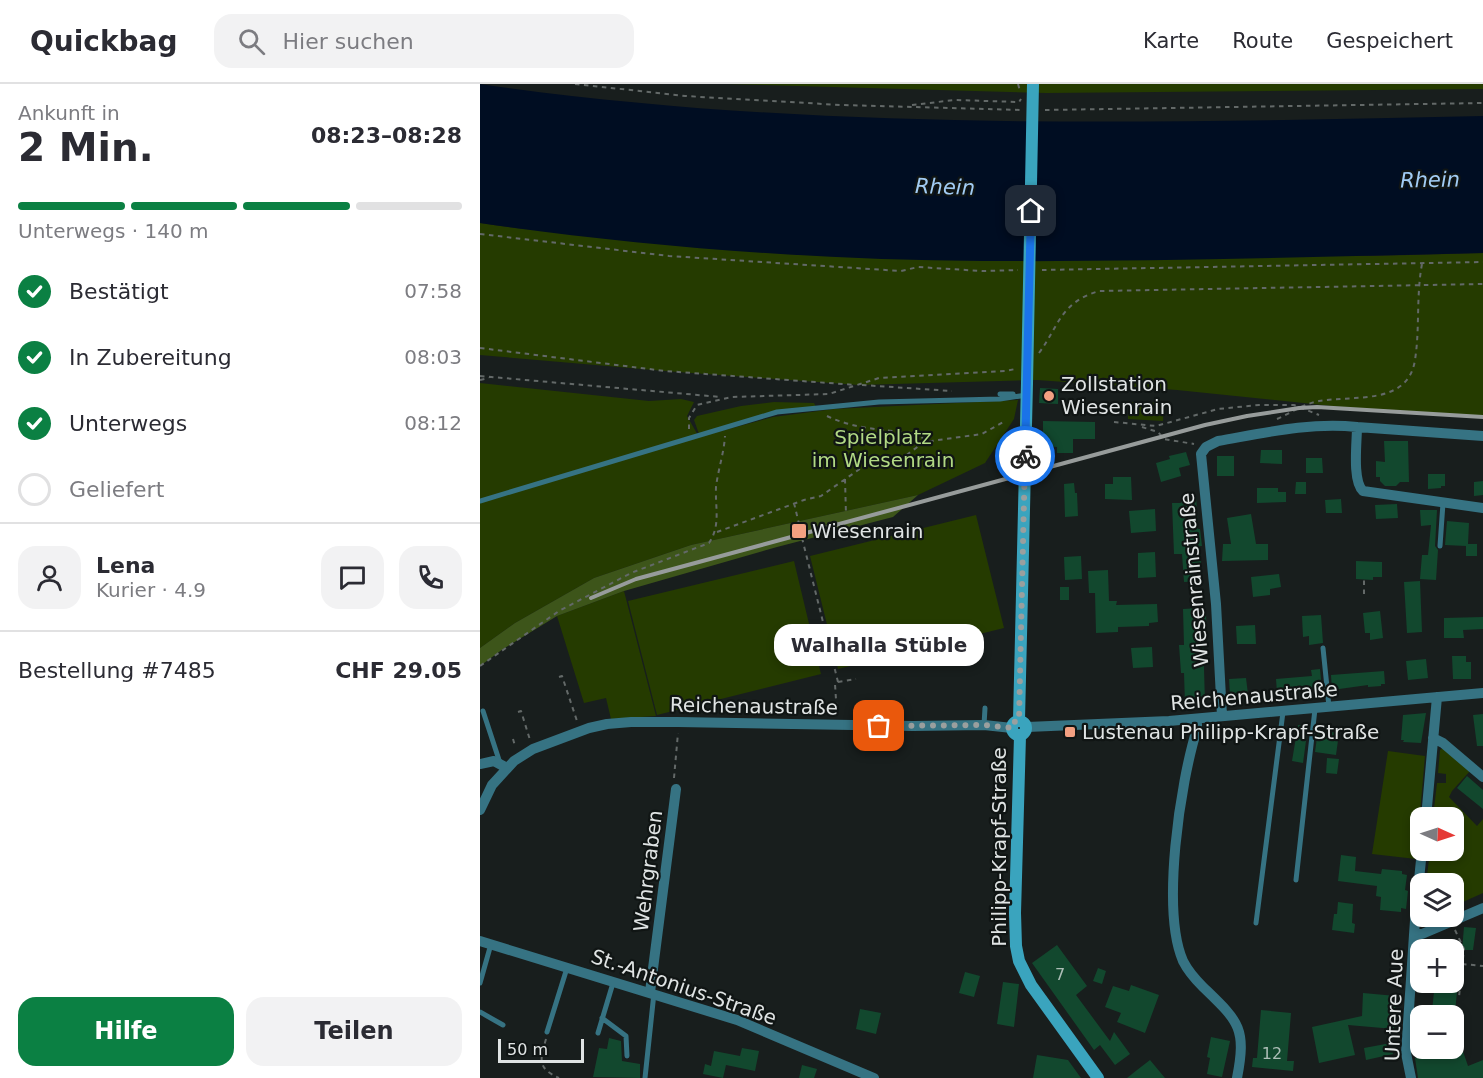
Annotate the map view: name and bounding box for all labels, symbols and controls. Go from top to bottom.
search box [214,14,634,68]
text: Quickbag [30,25,178,58]
icon: search [235,25,268,58]
text: Hier suchen [283,29,414,54]
text: Karte [1143,29,1199,53]
text: Route [1232,29,1293,53]
text: Gespeichert [1326,29,1453,53]
text: Ankunft in [18,101,120,125]
text: 08:23–08:28 [311,123,462,148]
text: 2 Min. [18,125,153,170]
water label: Rhein [1400,167,1460,193]
water label: Rhein [915,174,975,200]
pin [1005,185,1056,236]
icon: home [1014,194,1047,227]
text: Unterwegs · 140 m [18,219,209,243]
icon: check [18,275,51,308]
text: Bestätigt [69,279,169,304]
text: 07:58 [404,279,462,303]
icon: check [18,341,51,374]
text: In Zubereitung [69,345,232,370]
text: 08:03 [404,345,462,369]
place label: Zollstation Wiesenrain [1061,372,1172,419]
marker: Zollstation Wiesenrain [1042,389,1056,403]
icon: check [18,407,51,440]
text: Unterwegs [69,411,187,436]
text: 08:12 [404,411,462,435]
park label: Spielplatz im Wiesenrain [812,425,954,472]
courier [995,426,1055,486]
icon: bike [1009,440,1042,473]
text: Geliefert [69,477,164,502]
street label: Wiesenrainstraße [1174,492,1214,668]
place label: Wiesenrain [812,519,923,543]
marker: Wiesenrain [790,522,808,540]
button: person [18,546,81,609]
button: chat [321,546,384,609]
button: phone [399,546,462,609]
text: Lena [96,553,155,578]
text: Kurier · 4.9 [96,578,206,602]
callout: Walhalla Stüble [774,624,984,666]
text: Walhalla Stüble [791,633,967,657]
text: Bestellung #7485 [18,658,216,683]
text: CHF 29.05 [335,658,462,683]
street label: Reichenaustraße [1169,677,1339,715]
street label: Reichenaustraße [670,693,838,719]
pin [853,700,904,751]
icon: bag [862,709,895,742]
place label: Lustenau Philipp-Krapf-Straße [1082,720,1379,744]
marker: Lustenau Philipp-Krapf-Straße [1063,725,1077,739]
street label: Philipp-Krapf-Straße [987,747,1011,947]
north arrow [1410,807,1464,861]
map controls [1410,807,1464,1059]
street label: Wehrgraben [629,809,667,933]
button: layers [1410,873,1464,927]
button: + [1410,939,1464,993]
street label: St.-Antonius-Straße [588,944,780,1030]
street label: Untere Aue [1380,948,1408,1062]
house number: 7 [1055,965,1065,984]
button: Hilfe [18,997,234,1066]
button: Teilen [246,997,462,1066]
button: − [1410,1005,1464,1059]
scale bar [498,1036,584,1064]
text: 50 m [507,1040,548,1059]
house number: 12 [1262,1044,1282,1063]

